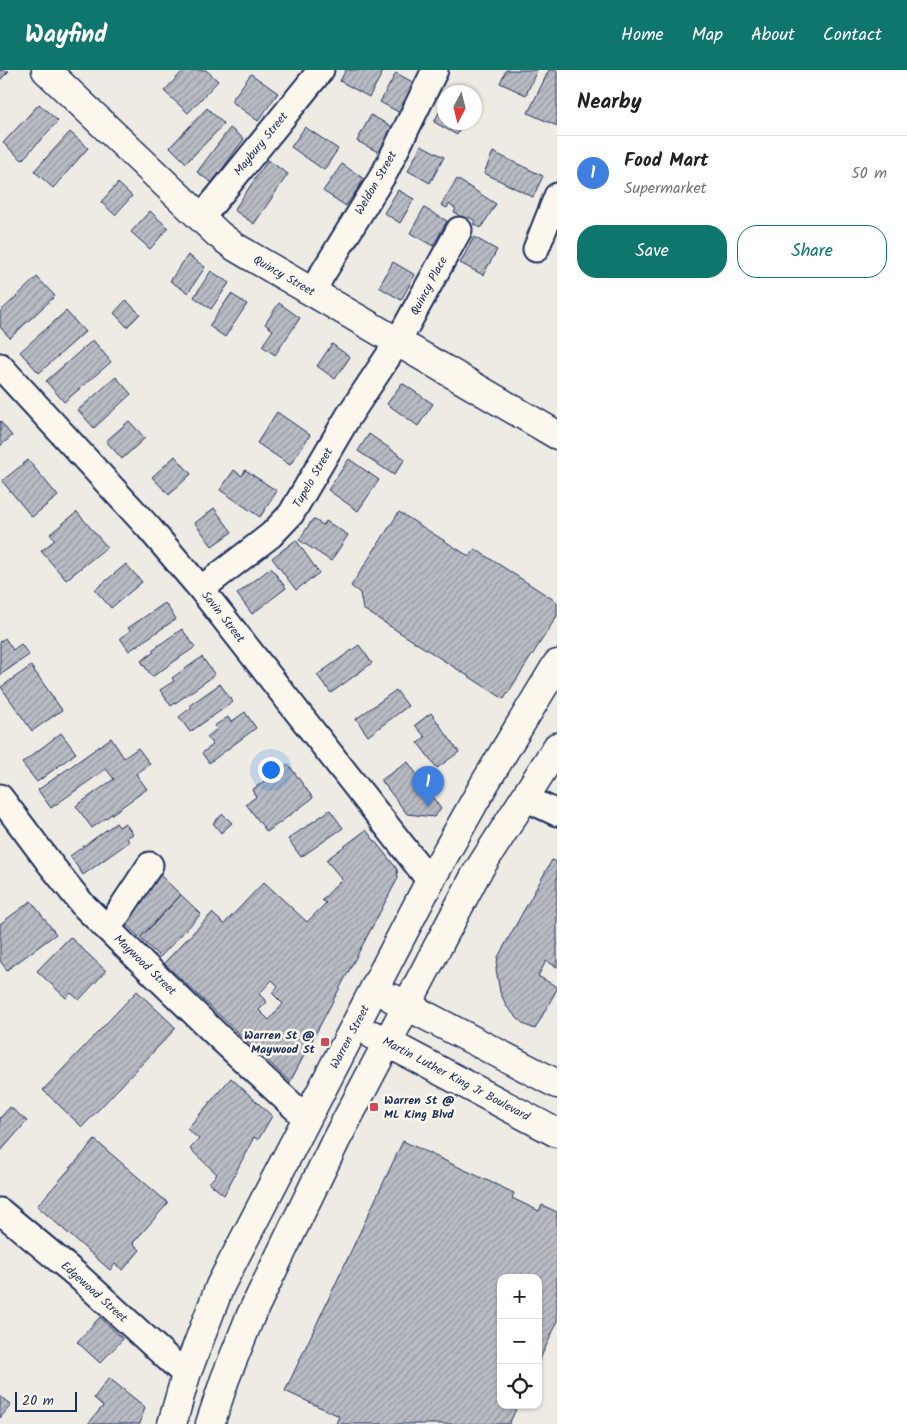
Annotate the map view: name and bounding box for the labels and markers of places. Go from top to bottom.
pin: 1 [412,766,444,807]
place label: Warren St @ Maywood St [244,1026,316,1059]
marker: Warren St @ Maywood St [319,1036,331,1048]
place label: Warren St @ ML King Blvd [384,1091,455,1124]
marker: Warren St @ ML King Blvd [368,1101,380,1113]

